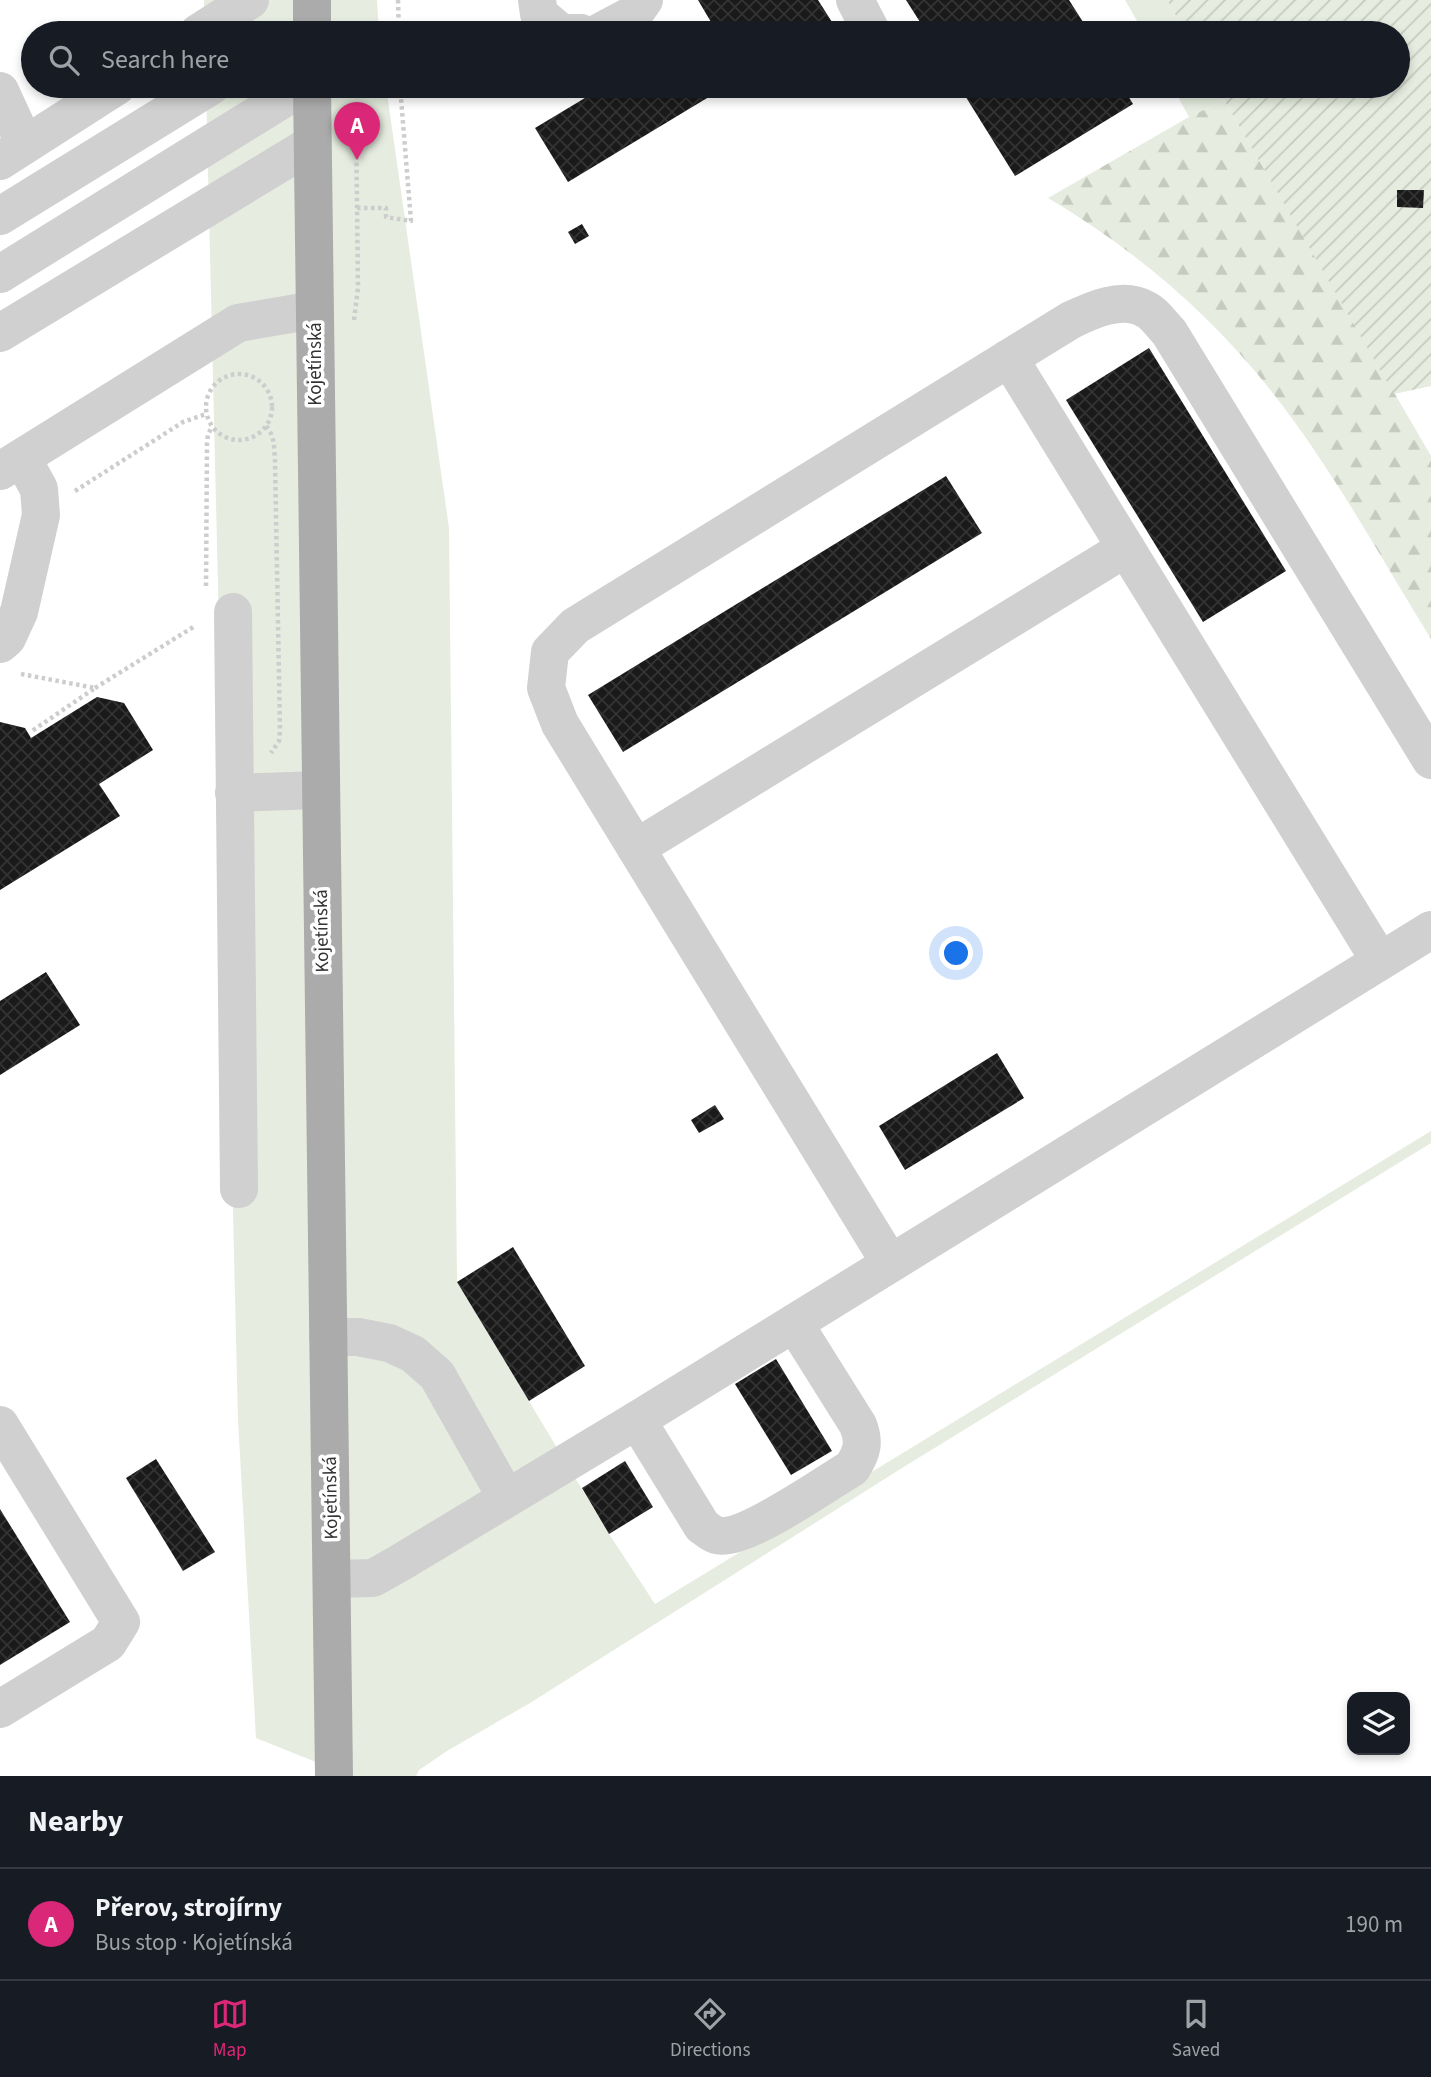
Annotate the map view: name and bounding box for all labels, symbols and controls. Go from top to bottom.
search box [21,21,1410,98]
icon: search [45,41,83,79]
text: Search here [101,41,229,78]
pin: A [334,102,380,160]
street label: Kojetínská [302,322,329,406]
street label: Kojetínská [308,889,336,973]
your location [939,936,973,970]
street label: Kojetínská [317,1456,345,1540]
map controls [1347,1692,1410,1755]
button: layers [1347,1692,1410,1755]
text: Nearby [28,1800,123,1843]
text: Přerov, strojírny [95,1889,282,1926]
text: A [44,1908,58,1941]
text: 190 m [1345,1908,1403,1941]
text: Bus stop · Kojetínská [95,1926,293,1959]
tab: Map [211,1995,249,2064]
tab: Directions [670,1995,750,2064]
tab: Saved [1172,1995,1220,2064]

